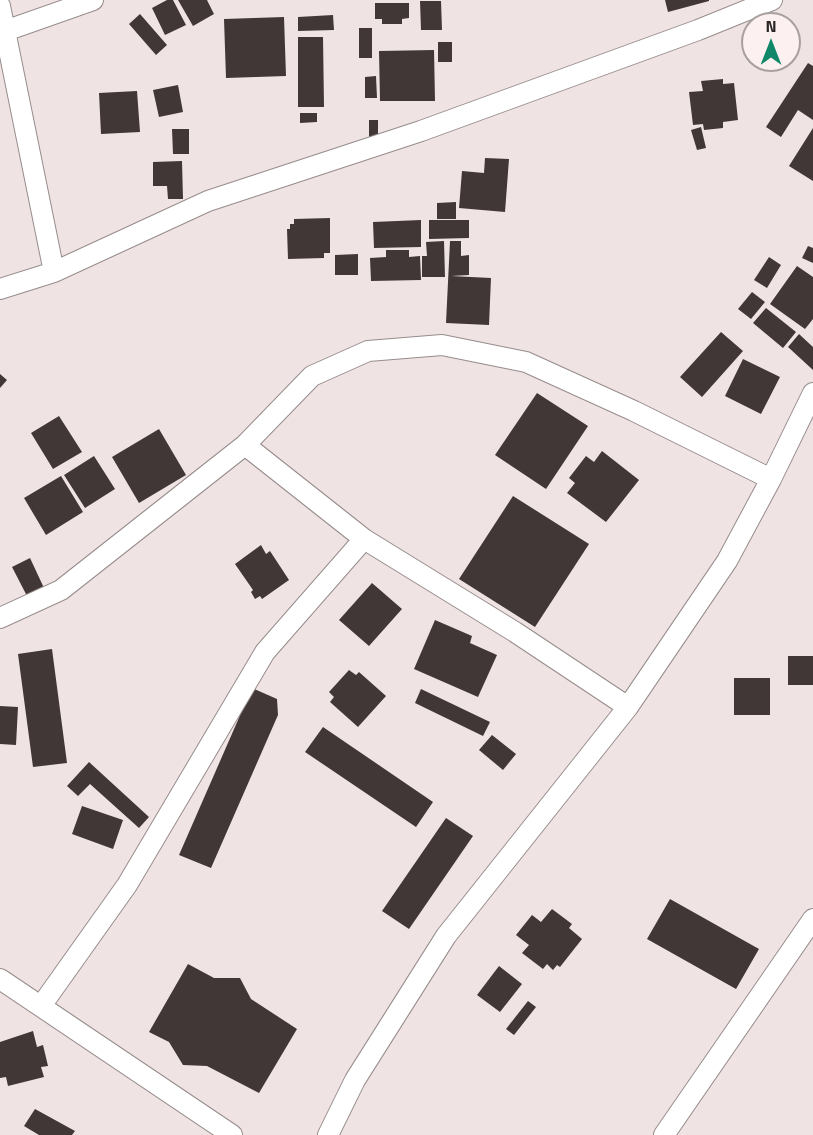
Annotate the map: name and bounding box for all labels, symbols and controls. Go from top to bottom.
north arrow [741,12,801,72]
text: N [765,14,777,38]

